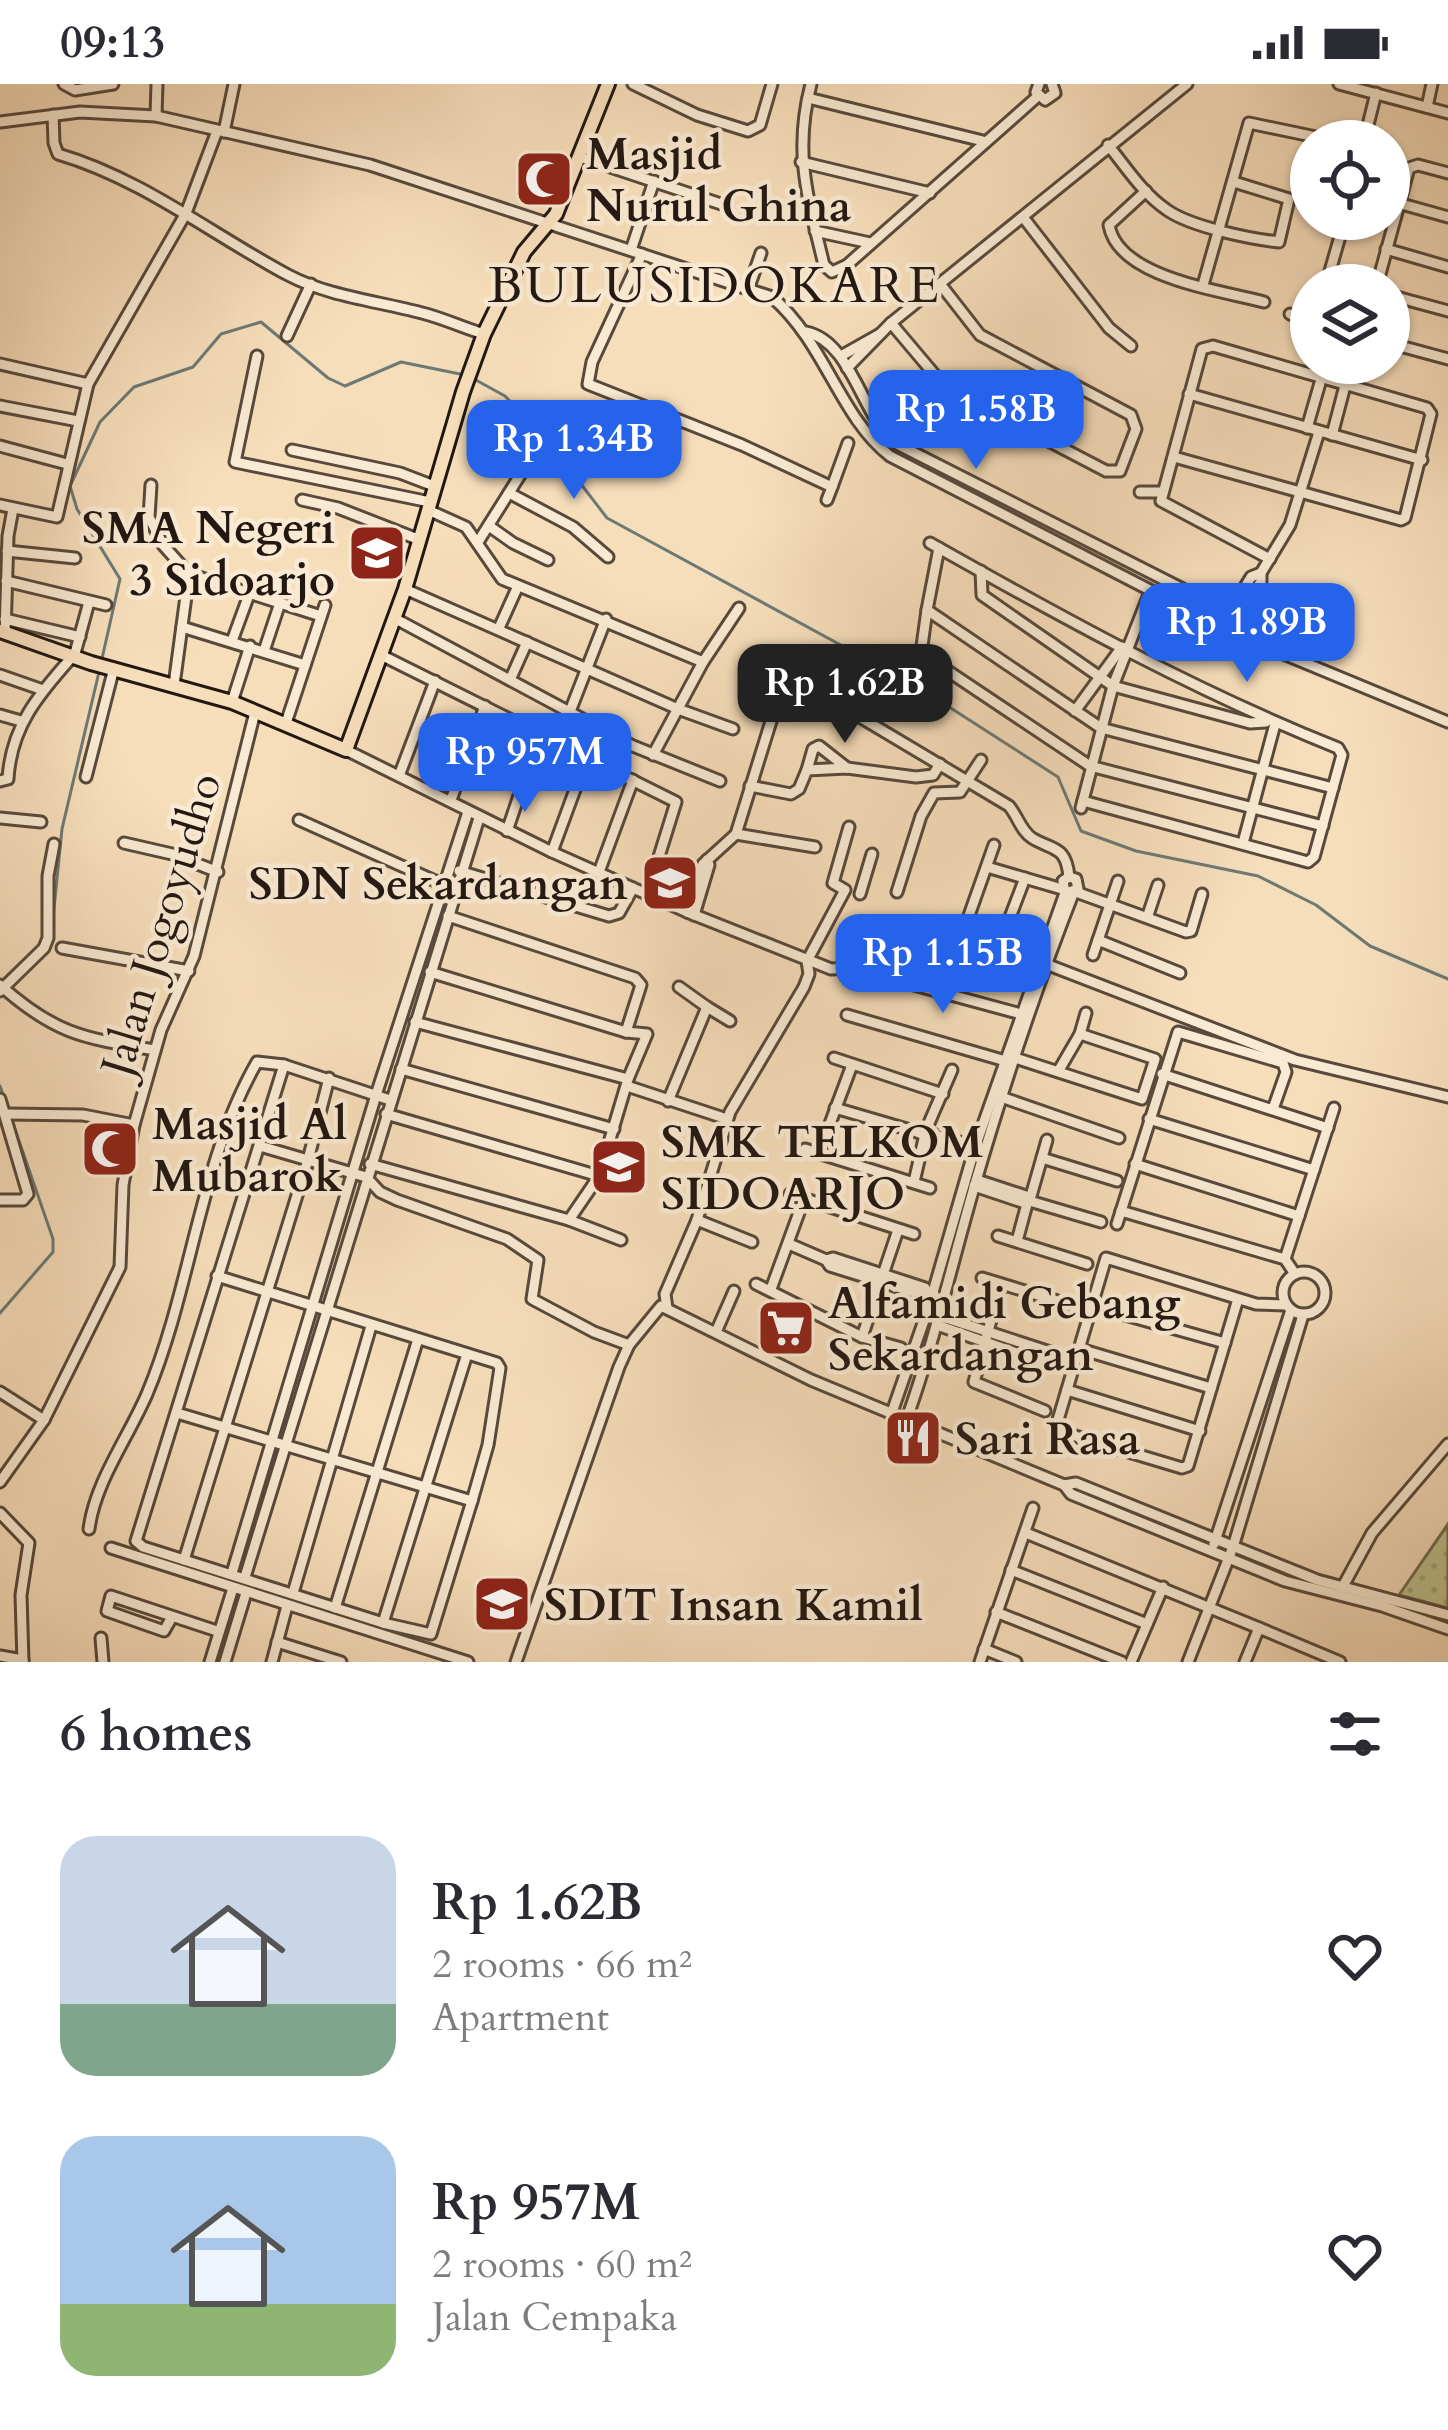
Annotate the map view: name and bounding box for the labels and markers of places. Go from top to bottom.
place label: Masjid Nurul Ghina [586,124,851,237]
mosque icon: Masjid Nurul Ghina [513,148,575,210]
pin: Rp 1.58B [852,370,1100,472]
pin: Rp 1.34B [450,400,698,502]
place label: SMA Negeri 3 Sidoarjo [82,498,335,611]
school or university icon: SMA Negeri 3 Sidoarjo [346,522,408,584]
pin: Rp 1.89B [1123,583,1371,685]
pin: Rp 1.62B [721,644,969,746]
pin: Rp 957M [414,713,636,815]
school or university icon: SDN Sekardangan [639,852,701,914]
place label: SDN Sekardangan [249,854,628,915]
pin: Rp 1.15B [819,914,1067,1016]
place label: Masjid Al Mubarok [152,1094,347,1207]
place label: SMK TELKOM SIDOARJO [661,1112,983,1225]
mosque icon: Masjid Al Mubarok [79,1118,141,1180]
school or university icon: SMK TELKOM SIDOARJO [588,1136,650,1198]
place label: Alfamidi Gebang Sekardangan [828,1273,1180,1386]
supermarket icon: Alfamidi Gebang Sekardangan [755,1297,817,1359]
restaurant icon: Sari Rasa [882,1407,944,1469]
place label: Sari Rasa [955,1409,1140,1470]
school or university icon: SDIT Insan Kamil [471,1573,533,1635]
place label: SDIT Insan Kamil [544,1575,923,1636]

